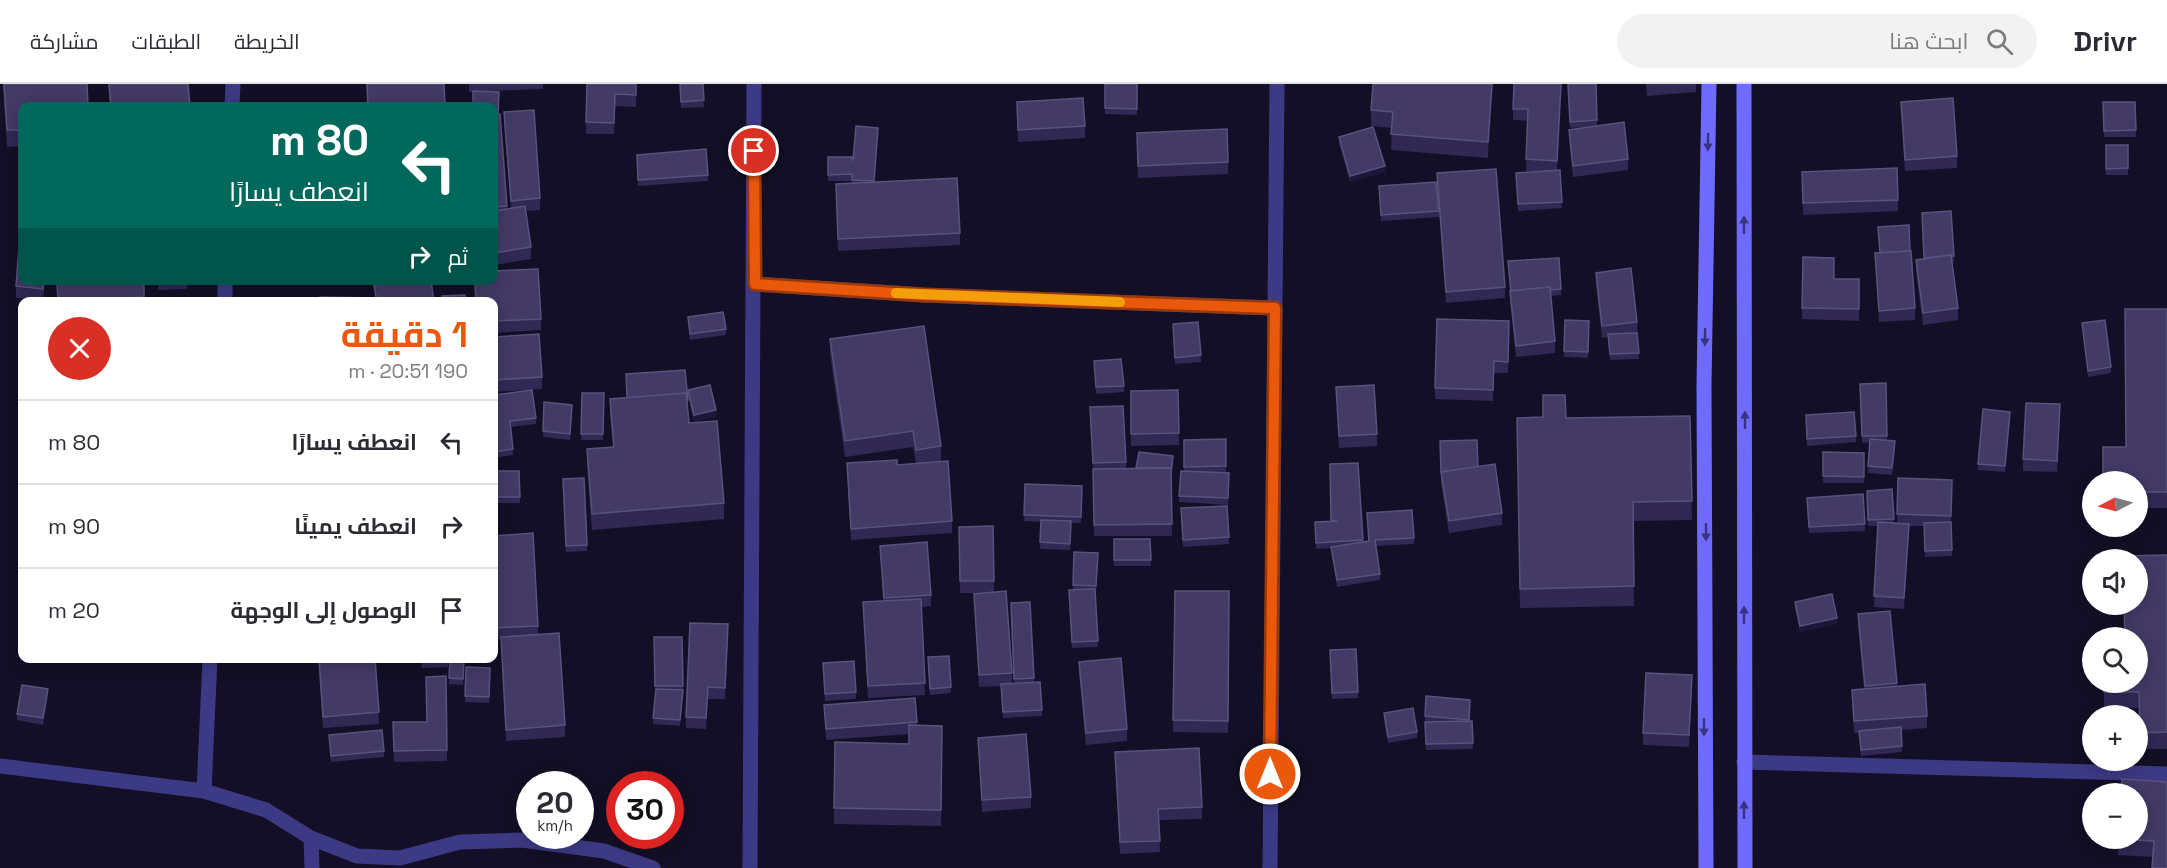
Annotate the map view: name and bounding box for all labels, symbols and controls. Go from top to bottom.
search box [1617,14,2037,68]
text: Drivr [2073,23,2137,59]
icon: search [1983,25,2016,58]
text: ابحث هنا [1889,27,1968,55]
text: مشاركة [30,28,99,55]
text: الطبقات [132,28,201,55]
text: الخريطة [234,28,300,55]
text: 80 m [270,114,369,167]
pin [728,125,779,176]
icon: left [390,126,468,204]
one-way arrow [1703,133,1713,152]
icon: arrive [737,134,770,167]
text: انعطف يسارًا [229,174,369,209]
one-way arrow [1740,215,1749,234]
icon: right [403,240,436,273]
text: ثم [448,243,468,271]
text: 1 دقيقة [341,312,468,358]
button: close [48,317,111,380]
one-way arrow [1700,328,1710,347]
text: 190 m · 20:51 [348,358,468,384]
one-way arrow [1740,410,1750,429]
icon: left [435,426,468,459]
text: 80 m [48,428,100,456]
text: انعطف يسارًا [291,428,417,456]
north arrow [2082,471,2148,537]
map controls [2082,471,2148,849]
icon: right [435,510,468,543]
text: 90 m [48,512,100,540]
text: انعطف يمينًا [294,512,417,540]
one-way arrow [1701,523,1711,542]
button: sound [2082,549,2148,615]
icon: arrive [435,594,468,627]
text: 20 m [48,596,100,624]
text: الوصول إلى الوجهة [231,596,417,624]
one-way arrow [1739,605,1749,624]
button: search [2082,627,2148,693]
button: + [2082,705,2148,771]
one-way arrow [1699,718,1709,737]
position arrow [1238,742,1302,806]
speed limit sign: 30 [606,771,684,849]
text: 20 [536,783,574,822]
button: − [2082,783,2148,849]
one-way arrow [1739,800,1749,819]
text: km/h [537,816,573,835]

